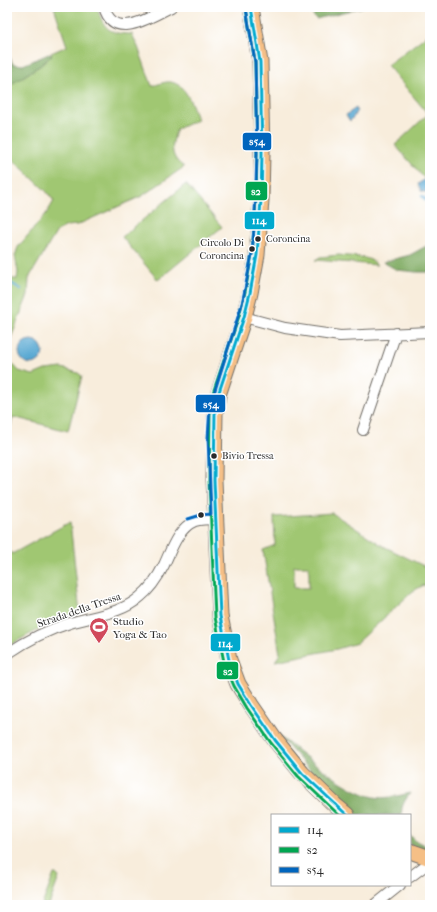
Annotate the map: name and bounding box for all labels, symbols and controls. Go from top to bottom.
line badge: s54 [242,132,272,151]
text: s54 [249,135,265,148]
line badge: s2 [245,181,268,201]
text: s2 [251,185,261,198]
line badge: 114 [244,211,275,230]
text: 114 [252,214,267,227]
place label: Coroncina [266,233,311,245]
marker: Coroncina [253,234,263,244]
place label: Circolo Di Coroncina [200,237,244,262]
marker: Circolo Di Coroncina [247,244,257,254]
line badge: s54 [195,394,226,413]
text: s54 [203,398,219,411]
place label: Bivio Tressa [222,450,274,462]
marker: Bivio Tressa [209,451,219,461]
unlabelled marker [196,510,206,520]
street label: Strada della Tressa [35,589,123,630]
place label: Studio Yoga & Tao [112,615,167,641]
sports icon: Studio Yoga & Tao [88,616,110,644]
line badge: 114 [210,633,241,652]
text: 114 [218,637,233,650]
line badge: s2 [216,661,239,680]
text: s2 [223,665,233,678]
legend [271,814,411,886]
text: 114 [307,823,324,837]
text: s2 [307,843,318,857]
text: s54 [307,863,325,877]

